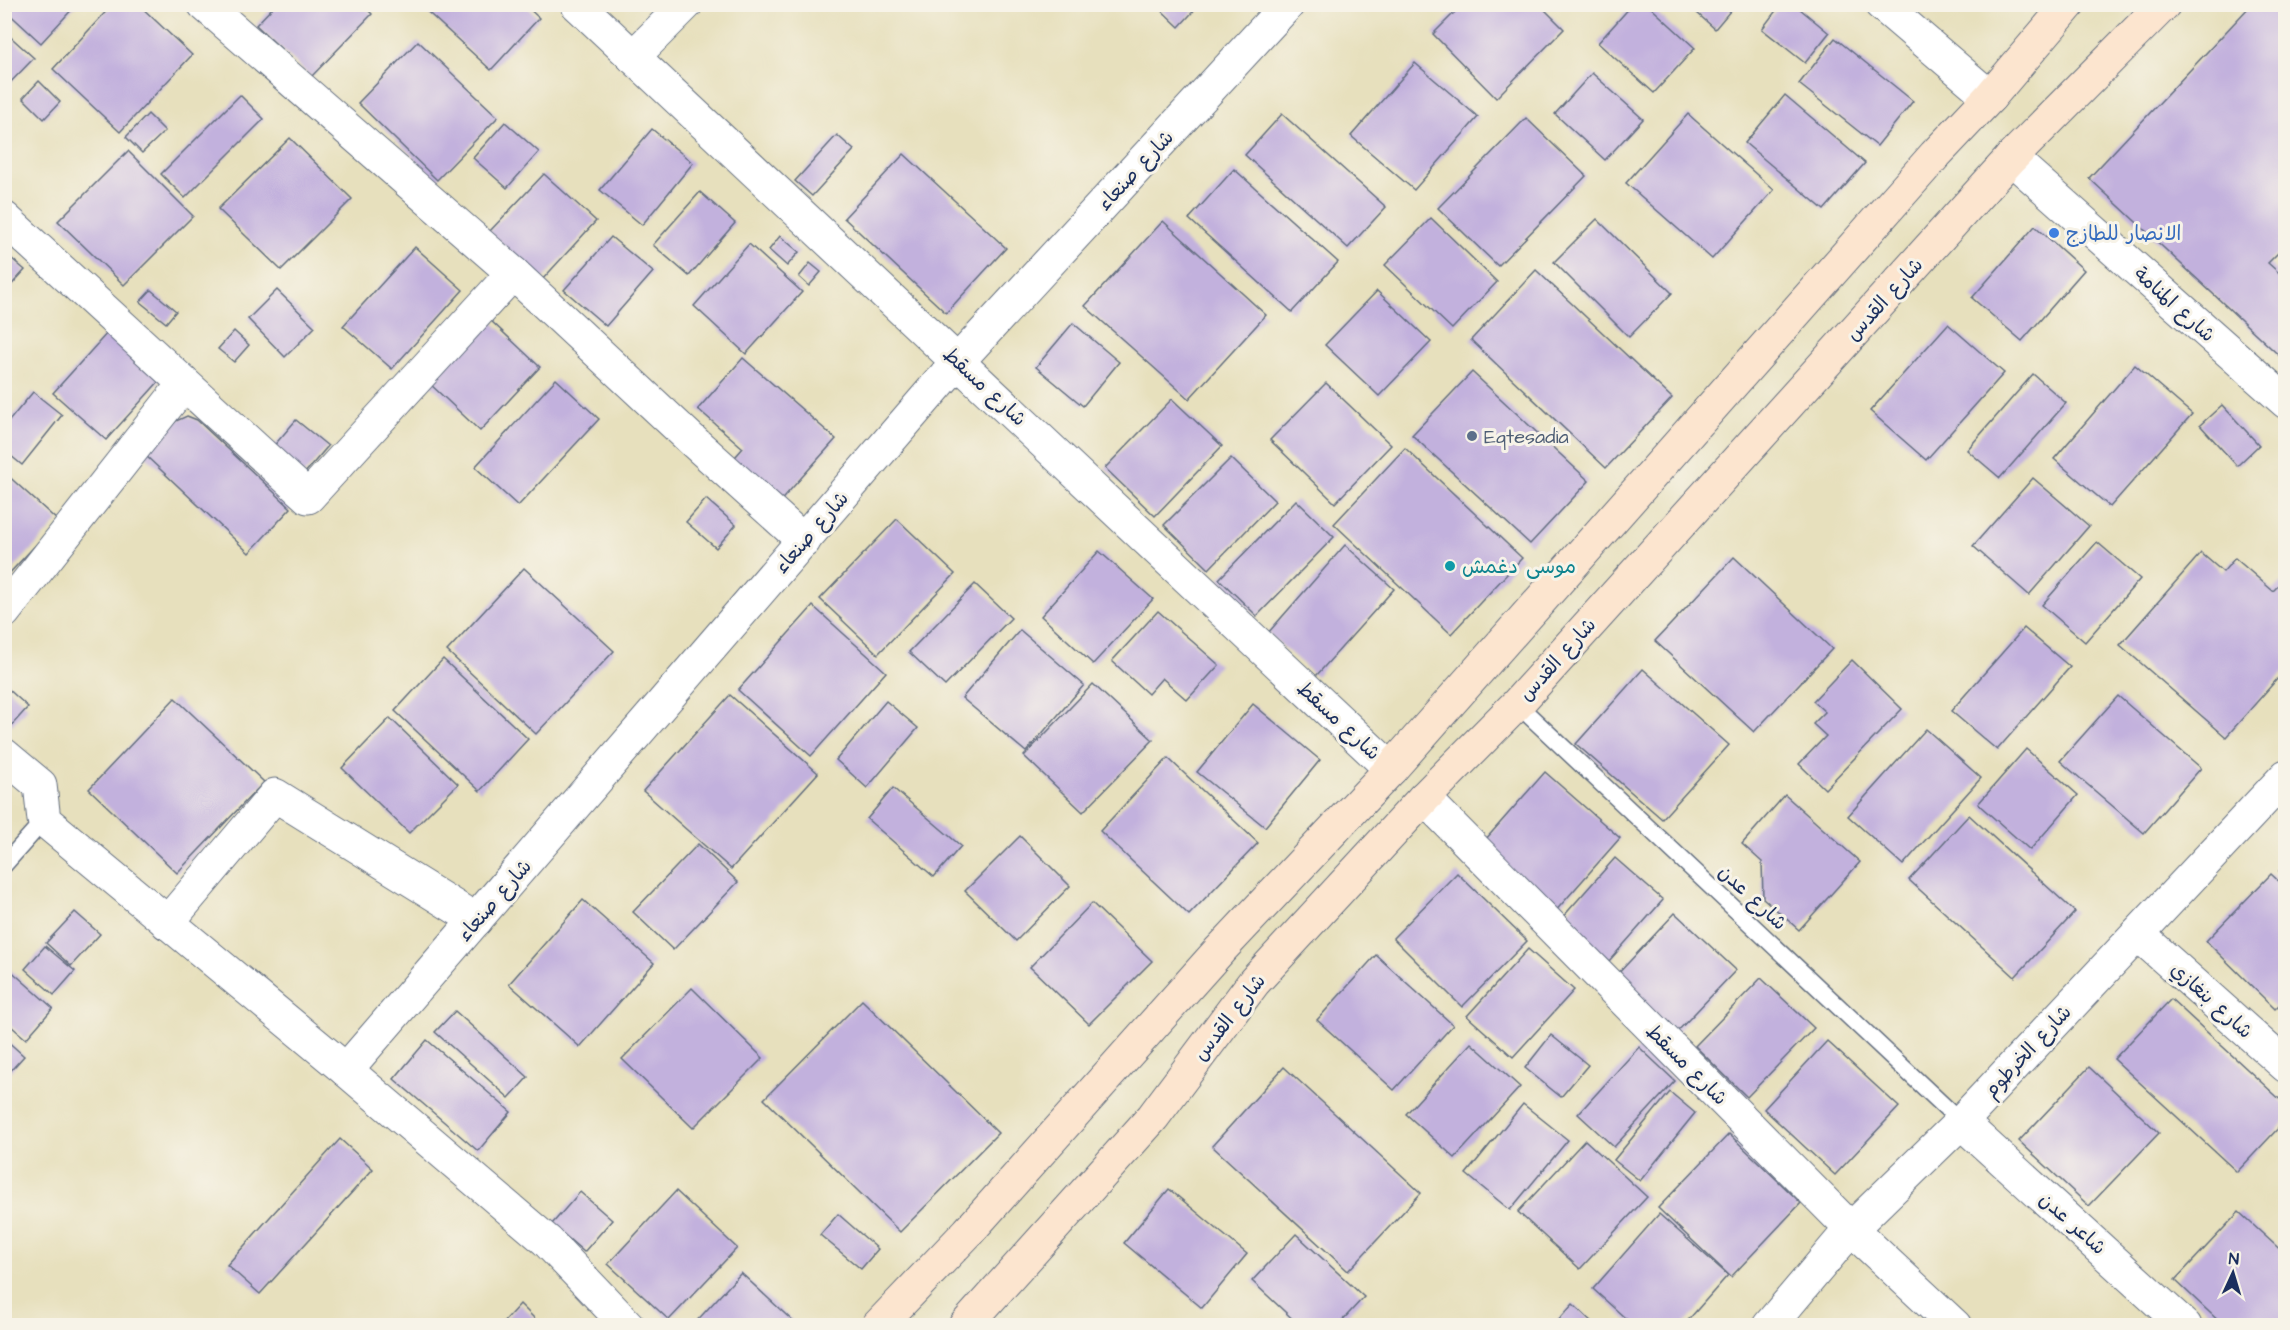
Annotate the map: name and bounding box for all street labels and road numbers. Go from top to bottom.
street label: شارع صنعاء [1091,124,1180,217]
street label: شارع القدس [1840,252,1930,347]
street label: شارع المنامة [2127,261,2221,349]
street label: شارع مسقط [936,341,1032,433]
street label: شارع صنعاء [768,485,855,580]
street label: شارع القدس [1513,612,1603,707]
street label: شارع مسقط [1290,675,1386,767]
street label: شارع صنعاء [451,853,538,948]
street label: شارع عدن [1712,859,1793,937]
street label: شارع بنغازي [2164,956,2259,1045]
street label: شارع القدس [1187,968,1273,1067]
street label: شارع الخرطوم [1977,999,2079,1105]
street label: شارع مسقط [1639,1018,1733,1112]
street label: شاعر عدن [2033,1186,2112,1261]

